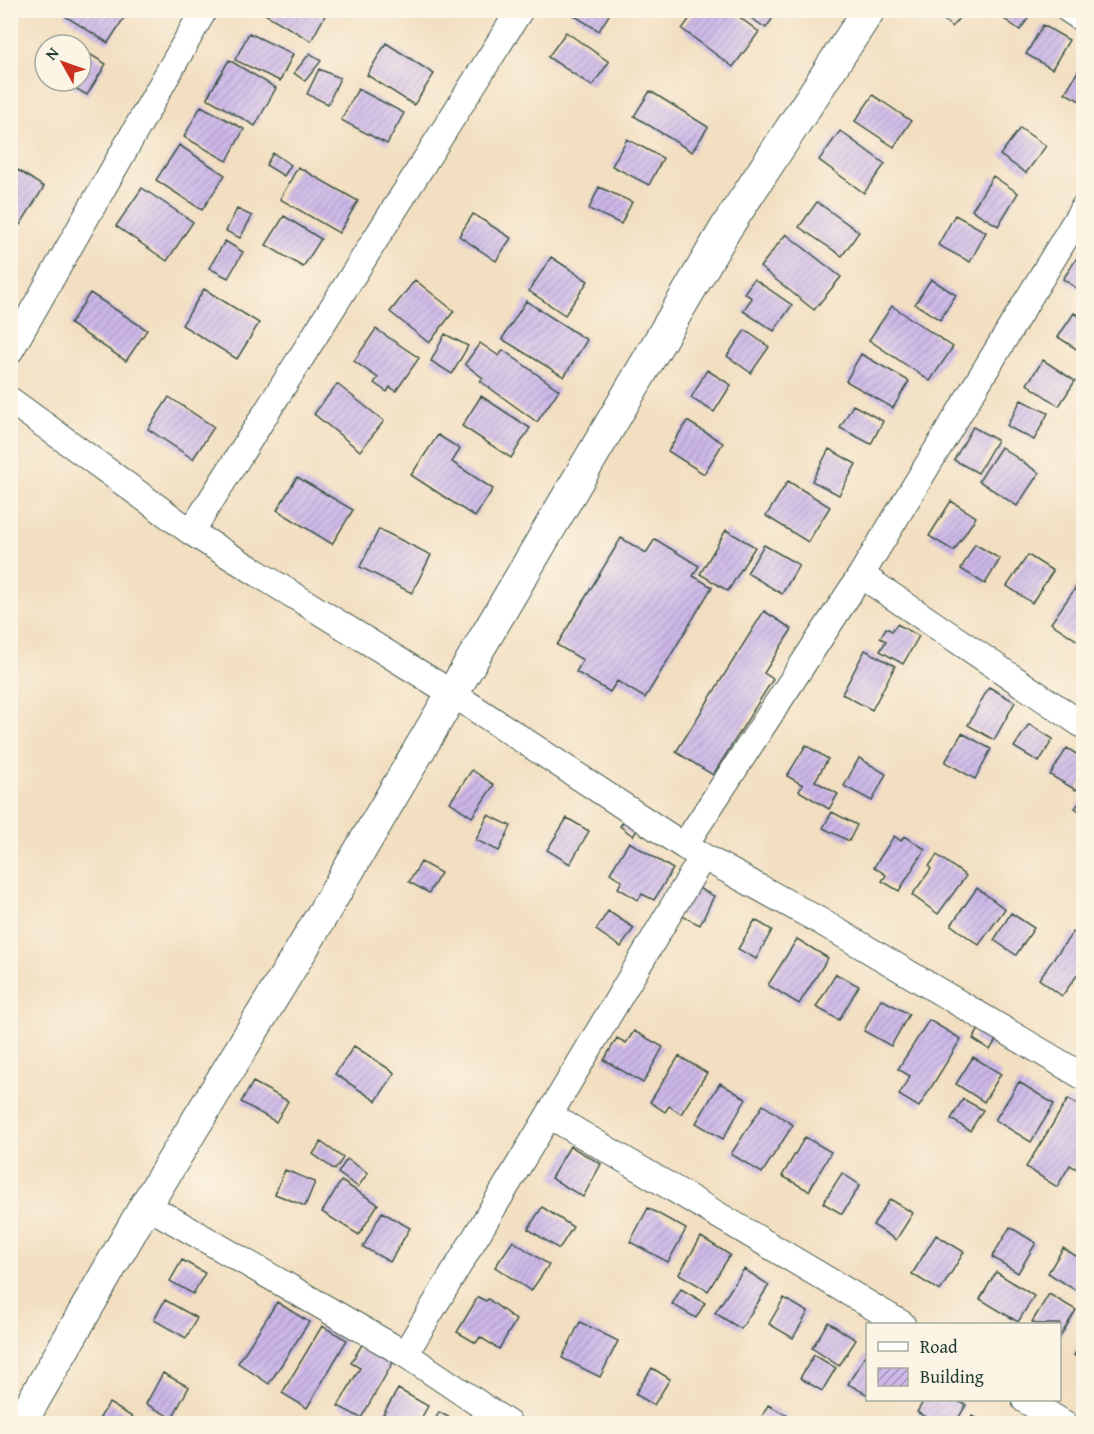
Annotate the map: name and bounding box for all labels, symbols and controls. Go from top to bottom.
north arrow [33,33,93,93]
text: N [39,41,64,65]
legend [866,1323,1061,1401]
text: Road [920,1333,958,1360]
text: Building [920,1363,984,1390]

